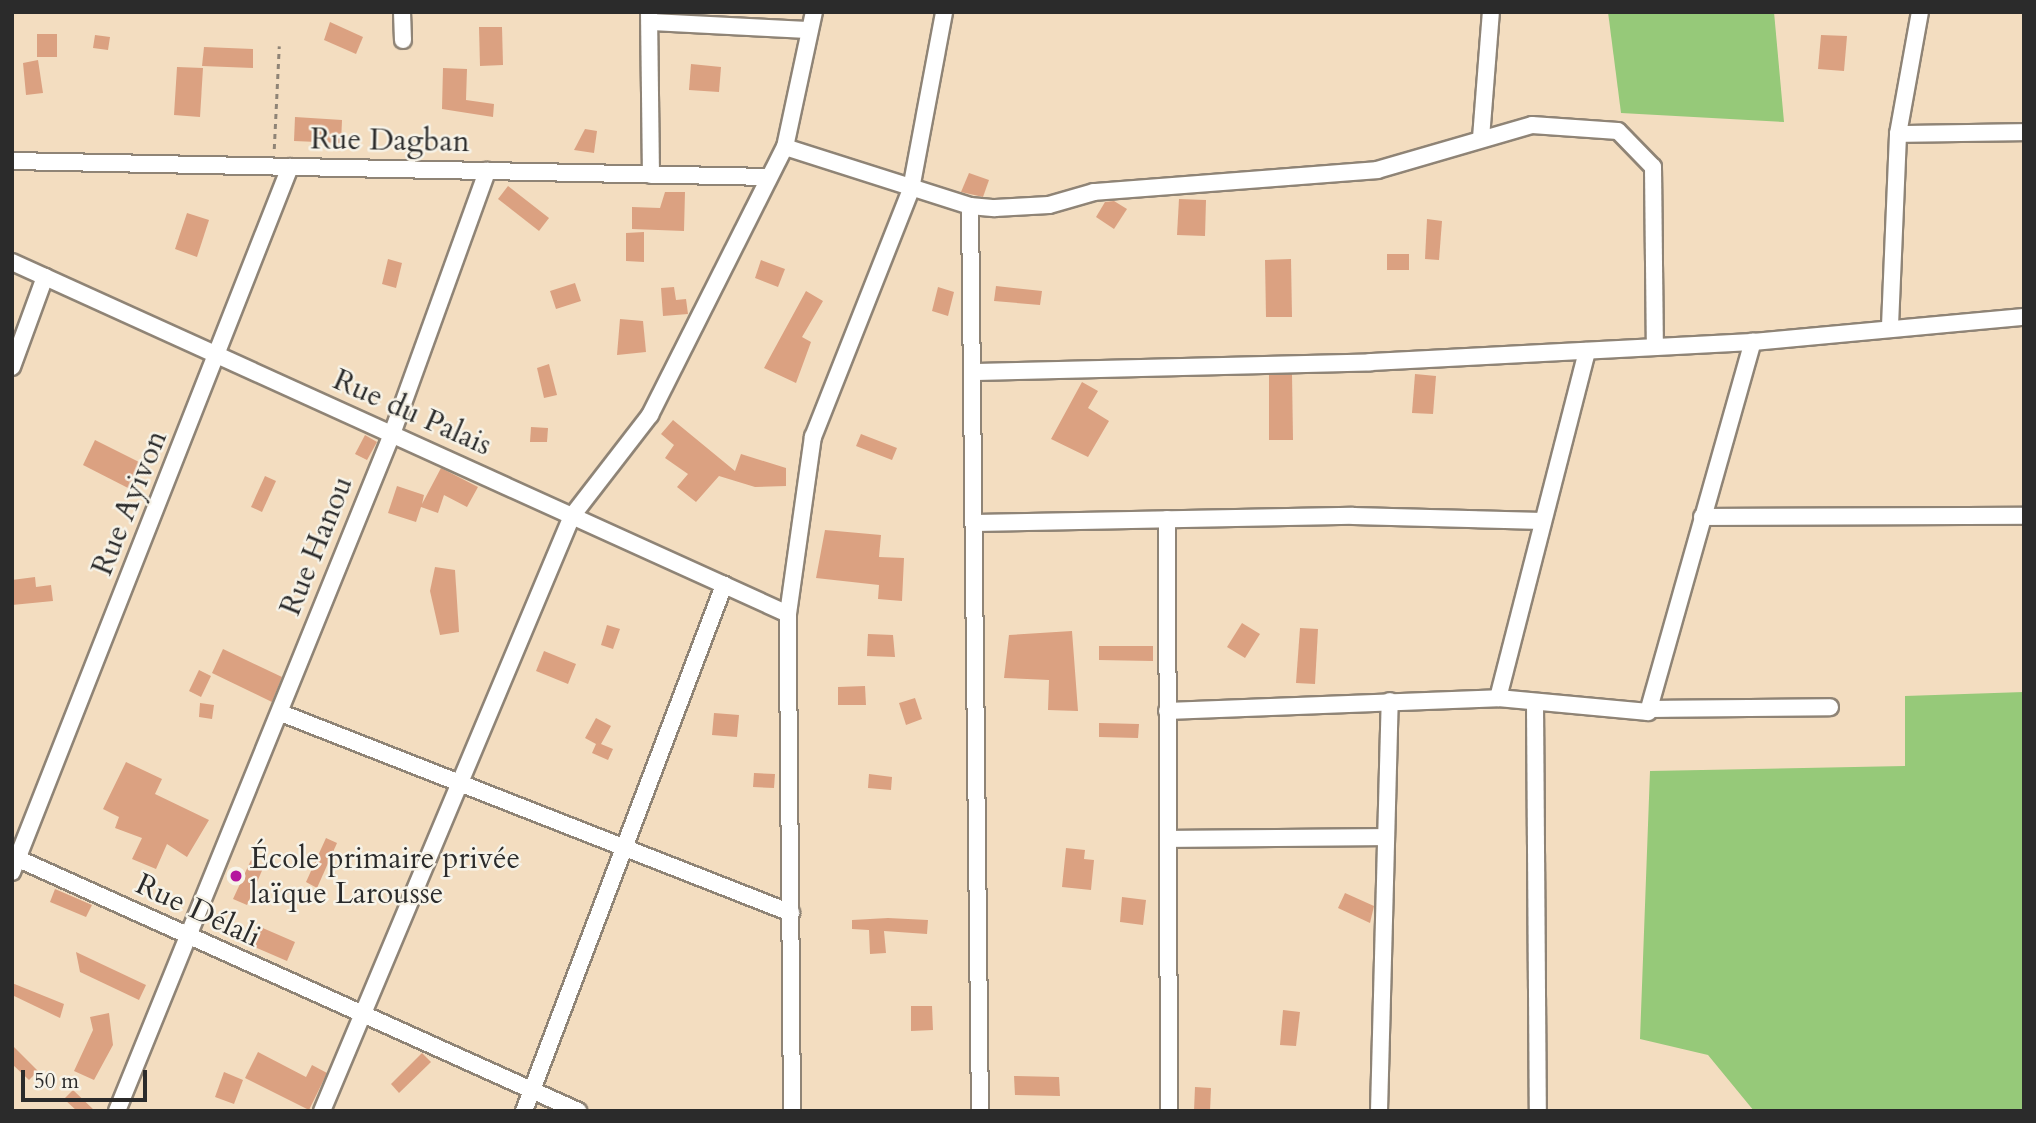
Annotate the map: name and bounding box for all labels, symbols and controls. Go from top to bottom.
street label: Rue Dagban [310,122,470,160]
street label: Rue du Palais [327,362,497,464]
street label: Rue Ayivon [85,425,175,581]
street label: Rue Hanou [273,471,361,621]
place label: École primaire privée laïque Larousse [250,841,520,911]
street label: Rue Délali [130,866,266,956]
marker: École primaire privée laïque Larousse [228,868,244,884]
scale bar [24,1056,150,1100]
text: 50 m [34,1067,79,1096]

